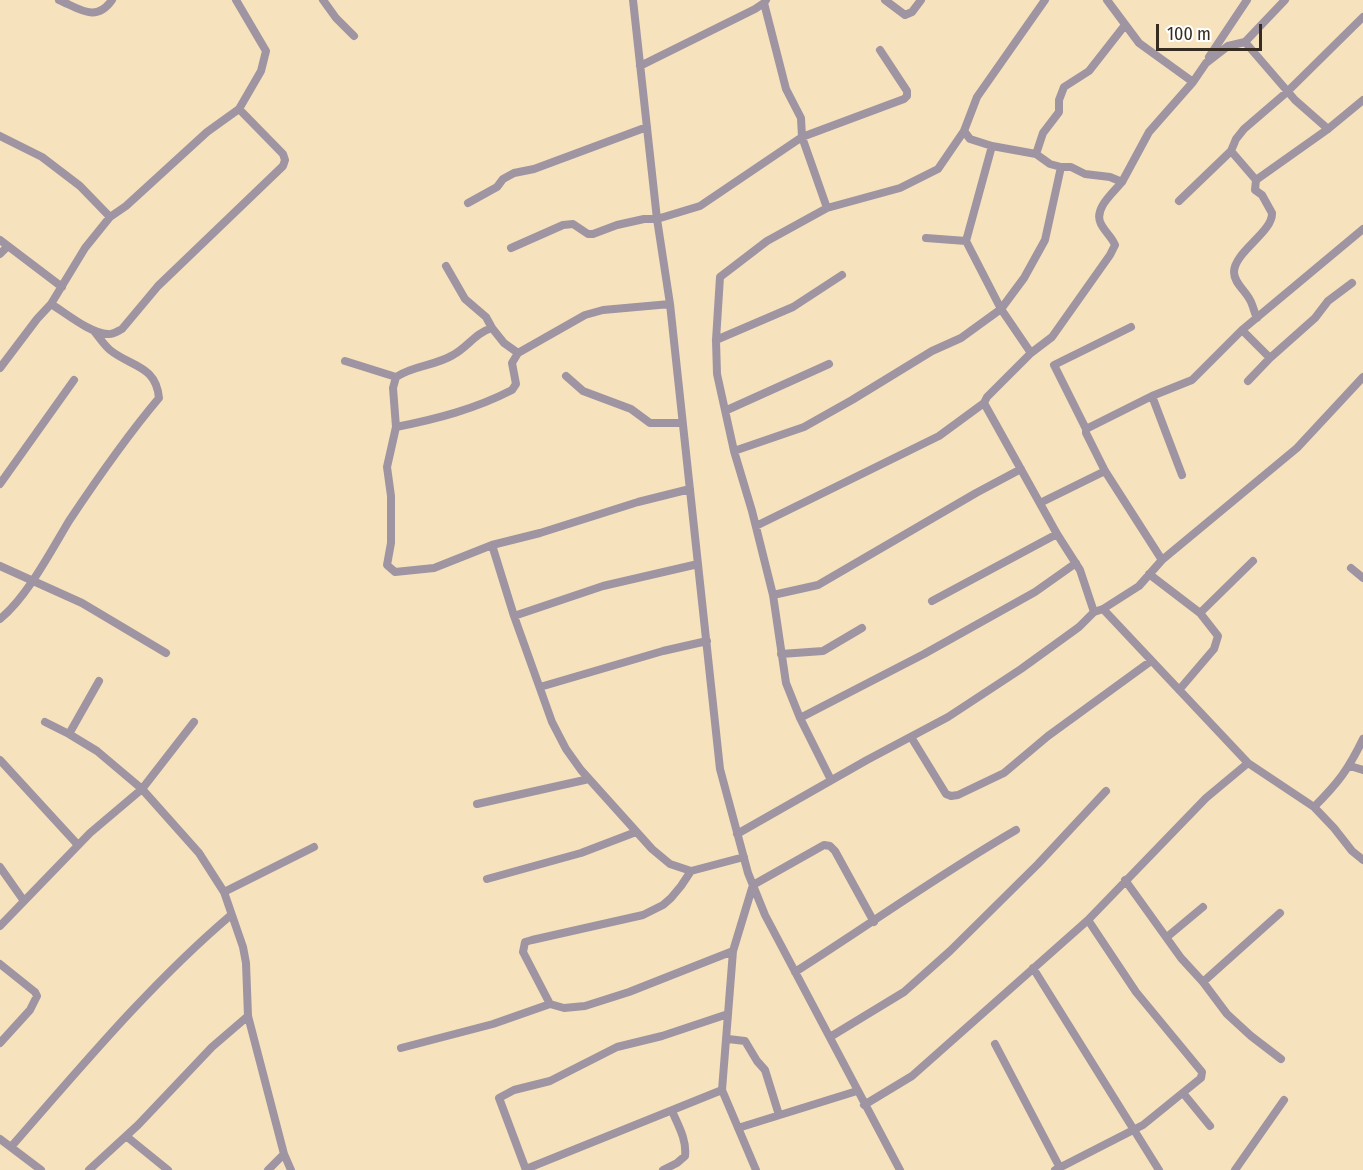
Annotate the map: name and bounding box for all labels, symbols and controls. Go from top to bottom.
scale bar [1159,12,1266,50]
text: 100 m [1167,23,1211,45]

